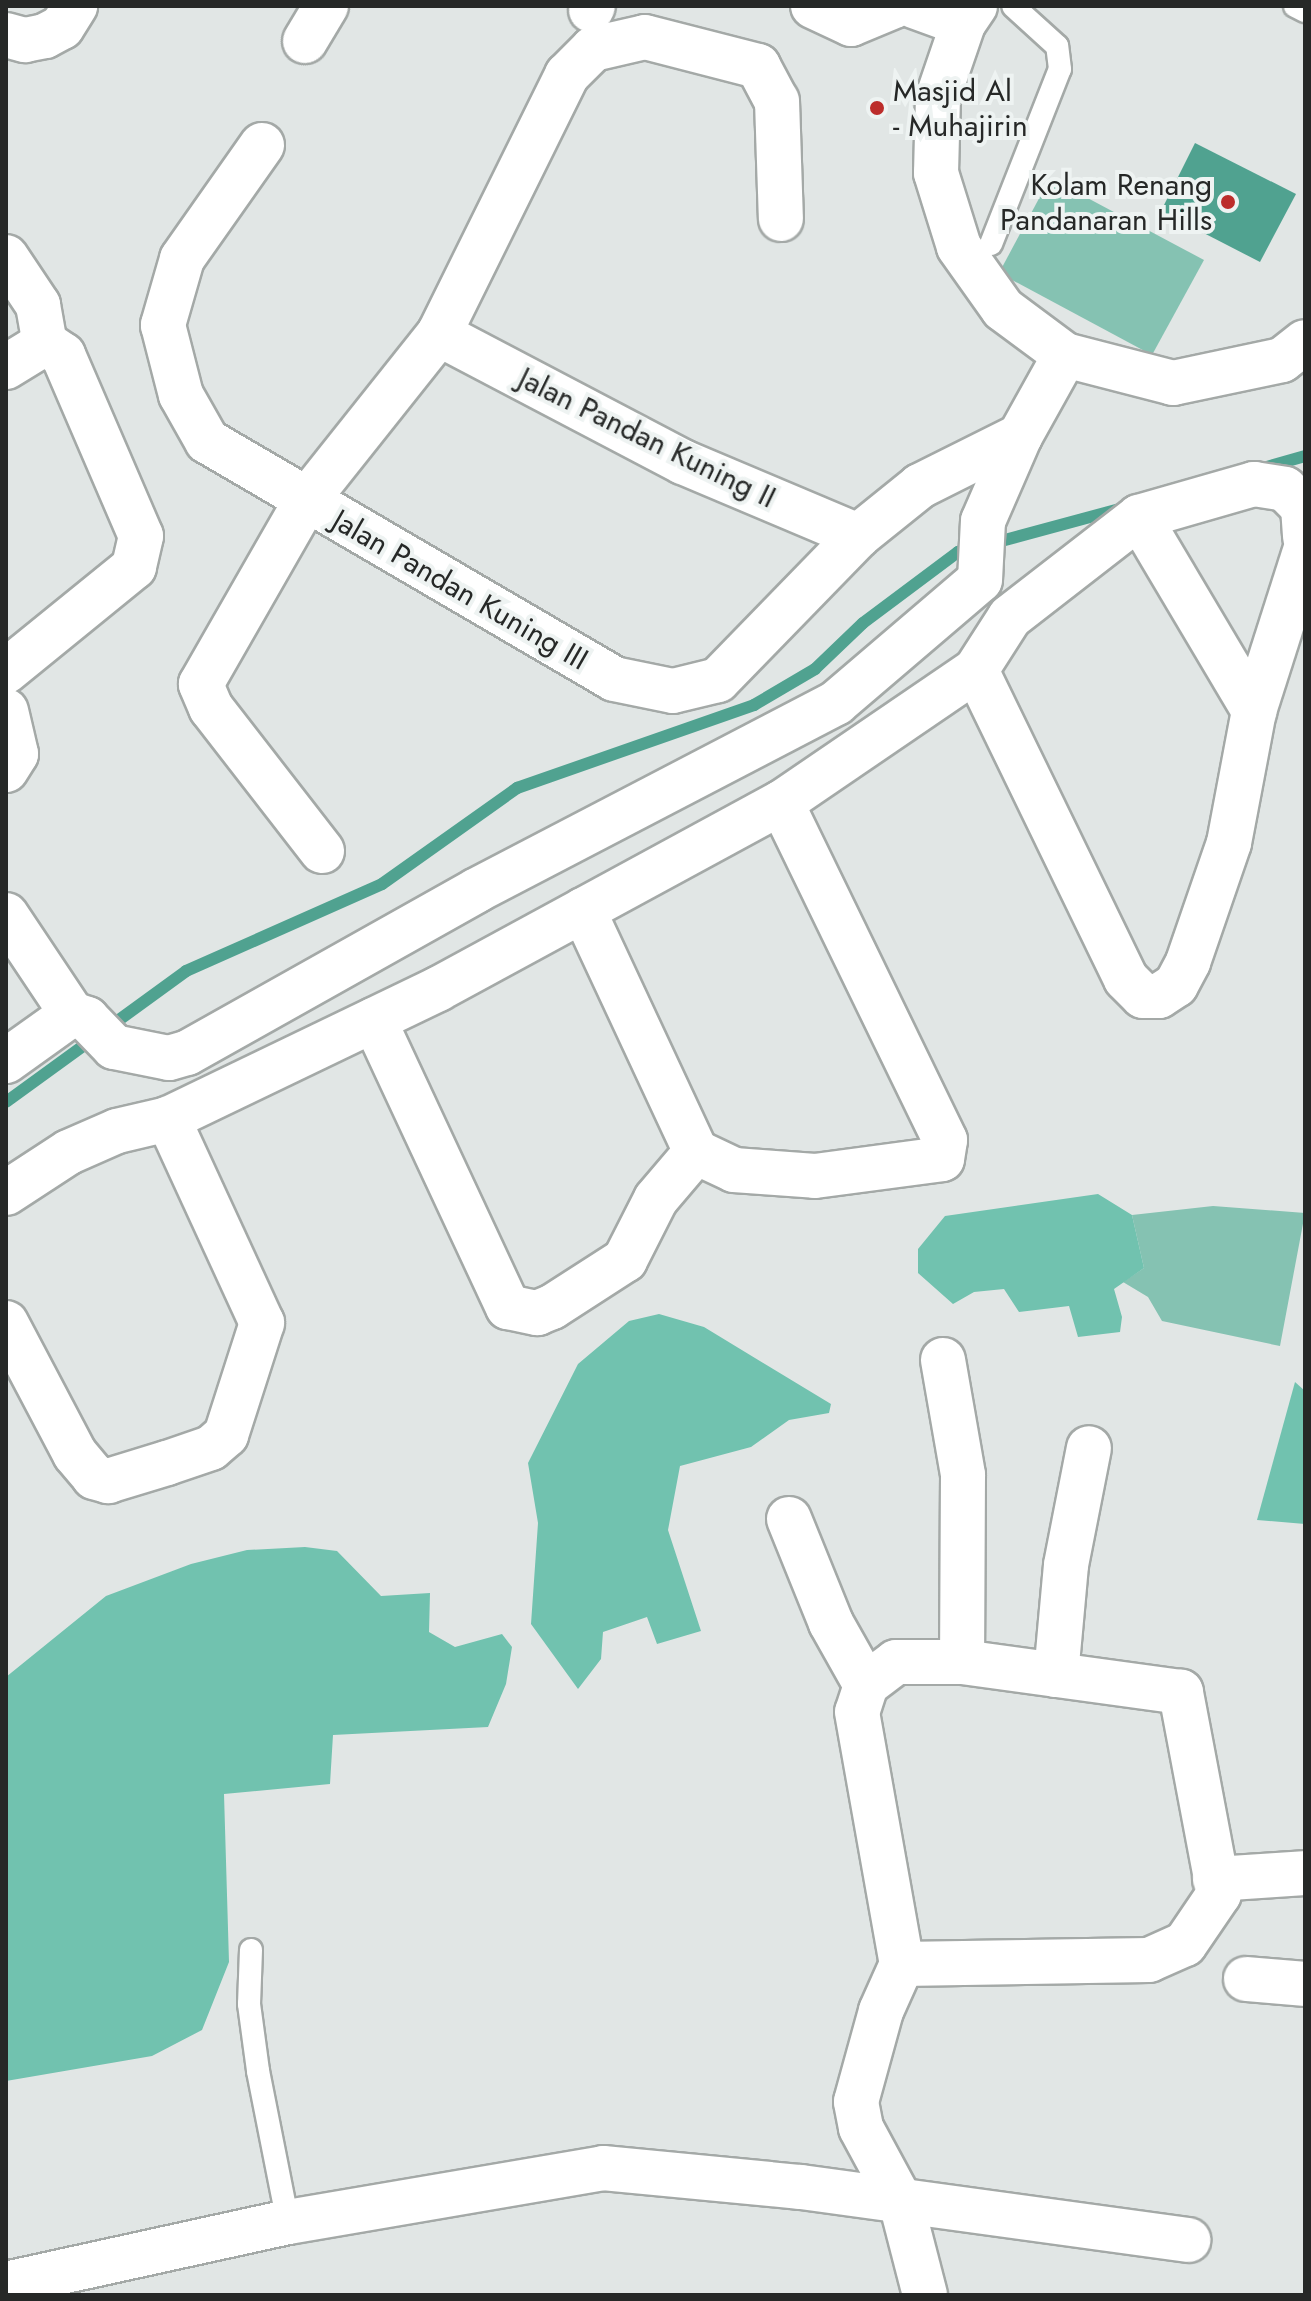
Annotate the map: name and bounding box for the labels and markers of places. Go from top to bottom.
place label: Masjid Al - Muhajirin [893,73,1028,144]
marker: Masjid Al - Muhajirin [868,99,886,117]
place label: Kolam Renang Pandanaran Hills [1000,167,1212,238]
marker: Kolam Renang Pandanaran Hills [1219,193,1237,211]

